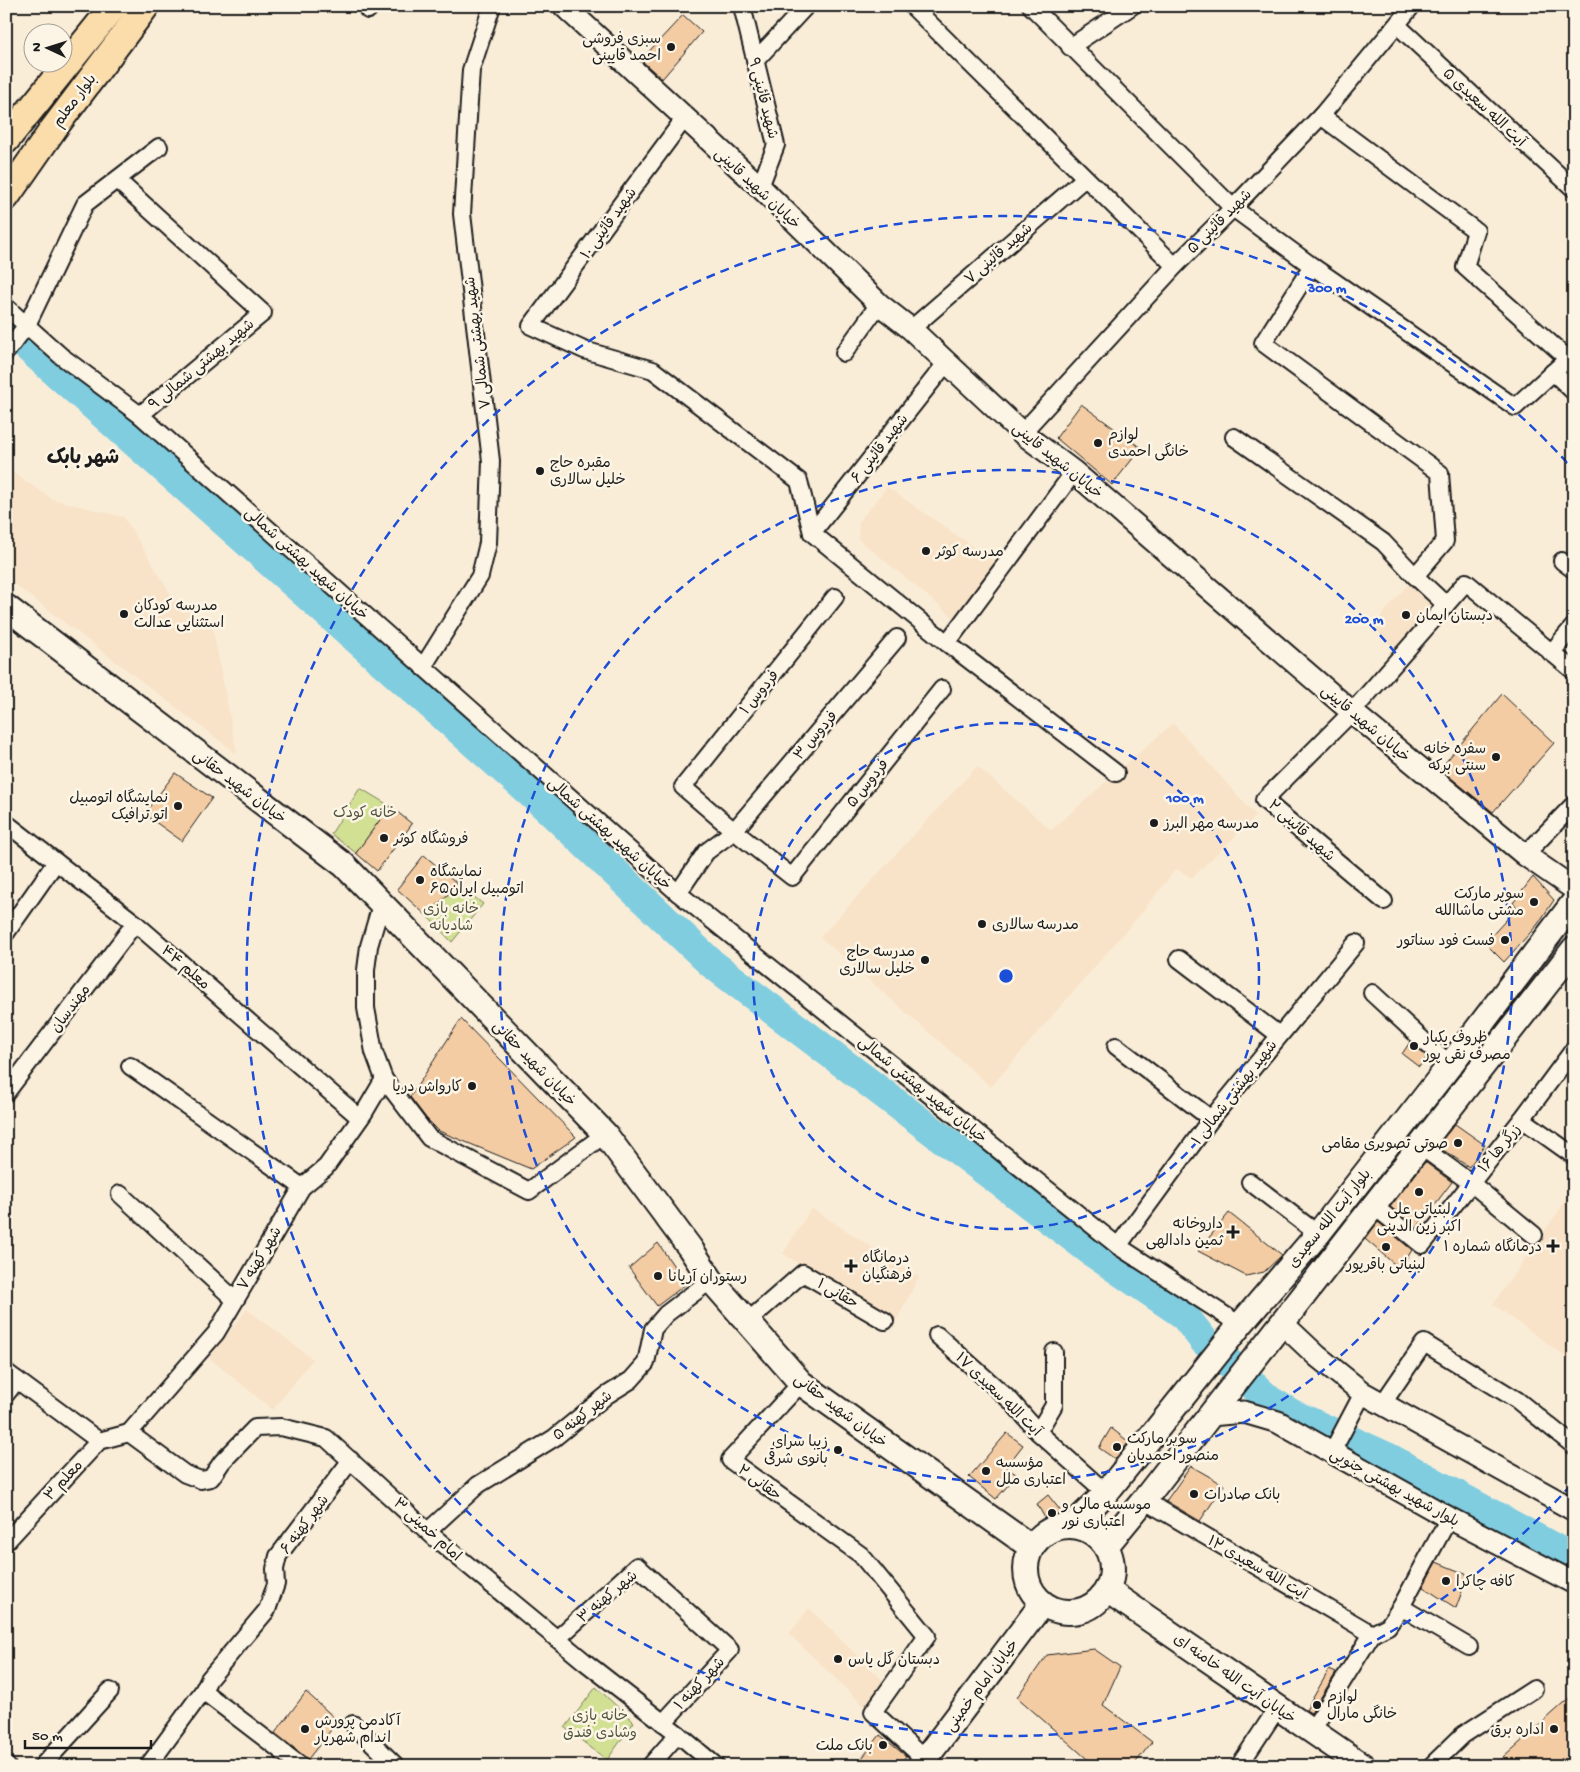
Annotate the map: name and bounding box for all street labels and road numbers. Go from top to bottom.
street label: شهید قائینی ۹ [743,56,781,141]
street label: آیت الله سعیدی ۵ [1438,65,1531,153]
street label: بلوار معلم [50,71,102,132]
street label: خیابان شهید قایینی [710,145,803,234]
street label: شهید قائینی ۱۰ [578,185,642,263]
street label: شهید قائینی ۵ [1184,186,1256,258]
street label: شهید قائینی ۷ [962,220,1037,289]
street label: شهید بهشتی شمالی ۷ [462,275,496,410]
street label: شهید بهشتی شمالی ۹ [146,316,259,415]
street label: شهید قائینی ۶ [848,411,913,487]
street label: خیابان شهید قایینی [1008,420,1105,503]
street label: خیابان شهید بهشتی شمالی [240,504,371,625]
street label: فردوس ۱ [737,667,784,719]
street label: خیابان شهید قایینی [1317,682,1413,767]
street label: فردوس ۳ [791,708,842,765]
street label: خیابان شهید حقانی [189,747,289,829]
street label: فردوس ۵ [844,756,893,812]
street label: خیابان شهید بهشتی شمالی [543,774,674,895]
street label: شهید قائینی ۲ [1264,797,1338,866]
street label: معلم ۴۴ [156,942,213,995]
street label: مهندسان [48,982,95,1037]
street label: خیابان شهید حقانی [488,1018,579,1111]
street label: خیابان شهید بهشتی شمالی [854,1033,990,1148]
street label: شهید بهشتی شمالی ۱ [1189,1037,1282,1149]
street label: زرگر ها ۱۶ [1474,1120,1526,1177]
street label: بلوار آیت الله سعیدی [1284,1165,1376,1272]
street label: شهر کهنه ۷ [235,1224,287,1294]
street label: حقانی ۱ [813,1276,861,1314]
street label: آیت الله سعیدی ۱۷ [951,1349,1046,1442]
street label: خیابان شهید حقانی [790,1371,890,1453]
street label: شهر کهنه ۵ [550,1388,617,1445]
street label: بلوار شهید بهشتی جنوبی [1326,1446,1462,1532]
street label: معلم ۳ [41,1457,88,1506]
street label: حقانی ۲ [734,1462,784,1505]
street label: شهر کهنه ۶ [277,1492,334,1558]
street label: امام خمینی ۳ [389,1495,465,1566]
street label: آیت الله سعیدی ۱۲ [1204,1532,1312,1605]
street label: شهر کهنه ۳ [575,1567,642,1628]
street label: خیابان آیت الله خامنه ای [1169,1630,1299,1729]
street label: خیابان امام خمینی [942,1637,1023,1736]
street label: شهر کهنه ۱ [671,1654,730,1715]

